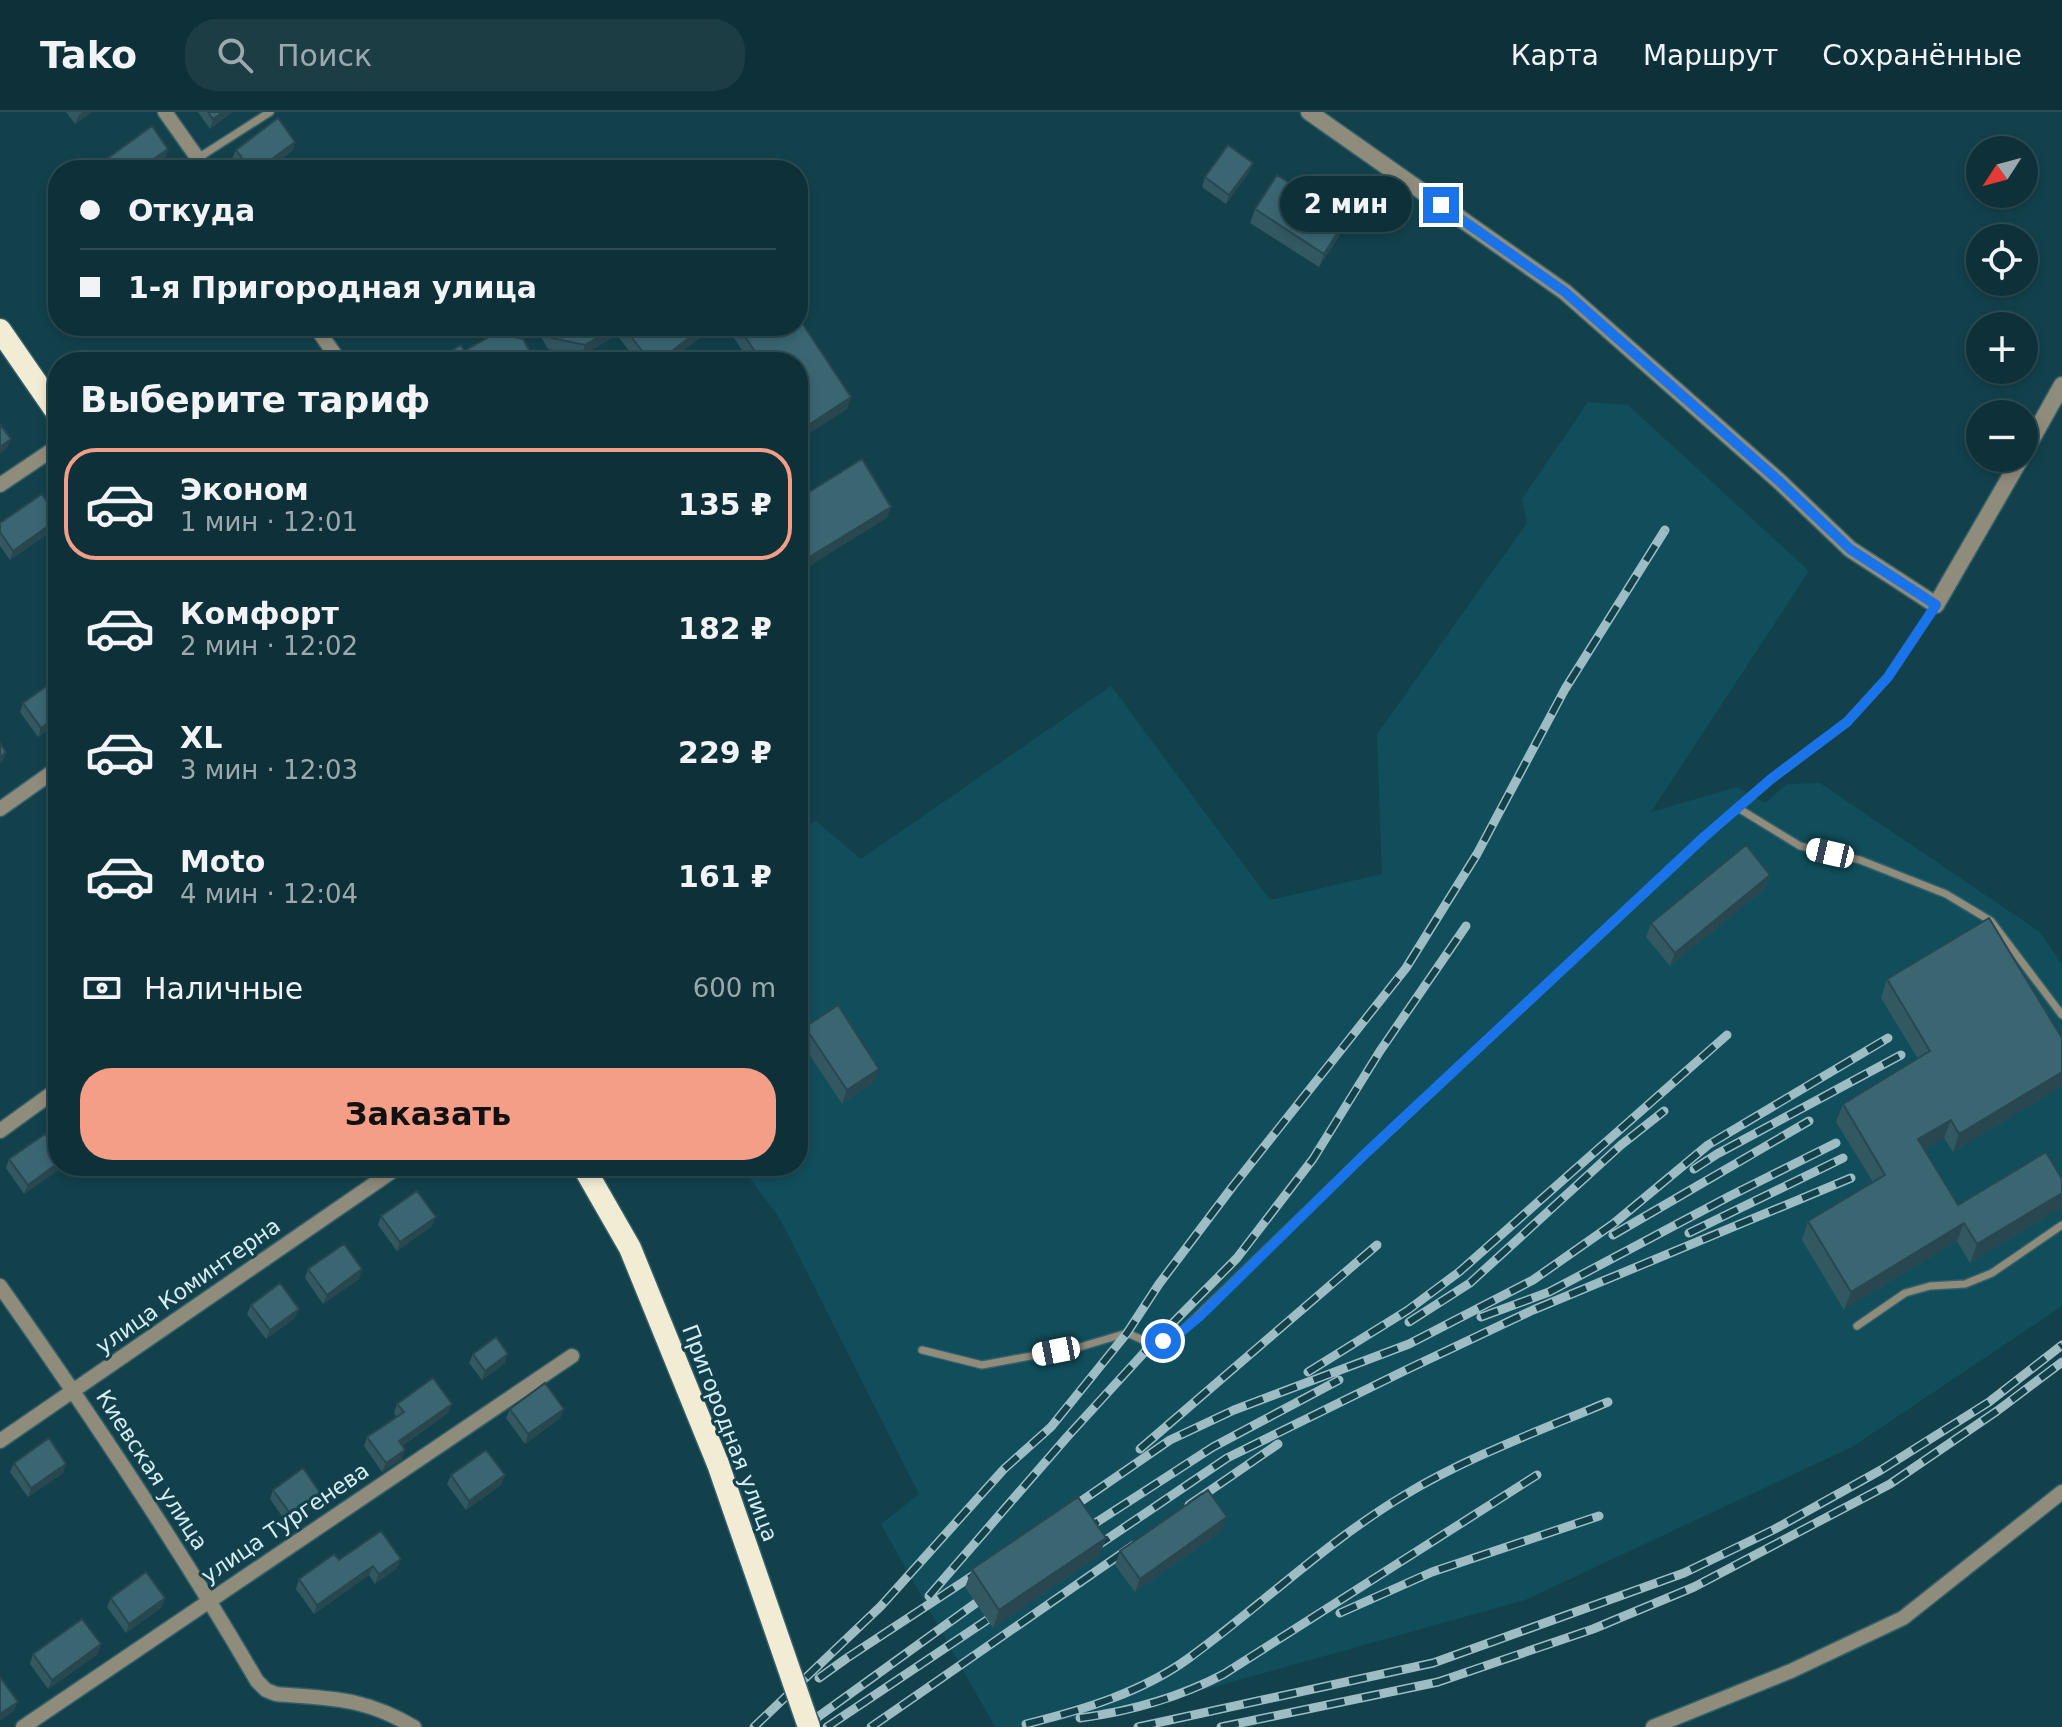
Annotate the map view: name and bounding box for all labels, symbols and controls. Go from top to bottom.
search box [185,19,745,91]
text: Tako [40,33,137,77]
icon: search [213,33,257,77]
text: Поиск [277,38,372,73]
text: Карта [1511,39,1599,72]
text: Маршрут [1643,39,1778,72]
text: Сохранённые [1822,39,2022,72]
north arrow [1966,136,2038,208]
map controls [1966,136,2038,472]
callout: 2 мин [1281,177,1413,233]
route end [1423,187,1459,223]
text: 2 мин [1304,189,1388,219]
text: Откуда [128,193,255,228]
button: locate [1966,224,2038,296]
text: 1-я Пригородная улица [128,270,537,305]
button: + [1966,312,2038,384]
text: Выберите тариф [80,379,430,420]
button: − [1966,400,2038,472]
icon: car [84,468,156,540]
text: Эконом [180,472,309,507]
text: 135 ₽ [678,487,772,522]
text: 1 мин · 12:01 [180,507,358,537]
icon: car [84,592,156,664]
text: Комфорт [180,596,339,631]
text: 182 ₽ [678,611,772,646]
text: 2 мин · 12:02 [180,631,358,661]
icon: car [84,716,156,788]
text: XL [180,720,222,755]
text: 229 ₽ [678,735,772,770]
text: 3 мин · 12:03 [180,755,358,785]
car [1804,836,1856,870]
icon: car [84,840,156,912]
text: Moto [180,844,265,879]
text: 161 ₽ [678,859,772,894]
text: 4 мин · 12:04 [180,879,358,909]
icon: cash [80,966,124,1010]
text: Наличные [144,971,303,1006]
text: 600 m [693,973,776,1003]
button: Заказать [80,1068,776,1160]
street label: улица Коминтерна [91,1213,285,1359]
street label: Пригородная улица [677,1321,783,1545]
route start [1145,1323,1181,1359]
car [1030,1335,1082,1367]
street label: Киевская улица [91,1385,213,1555]
street label: улица Тургенева [196,1458,374,1588]

